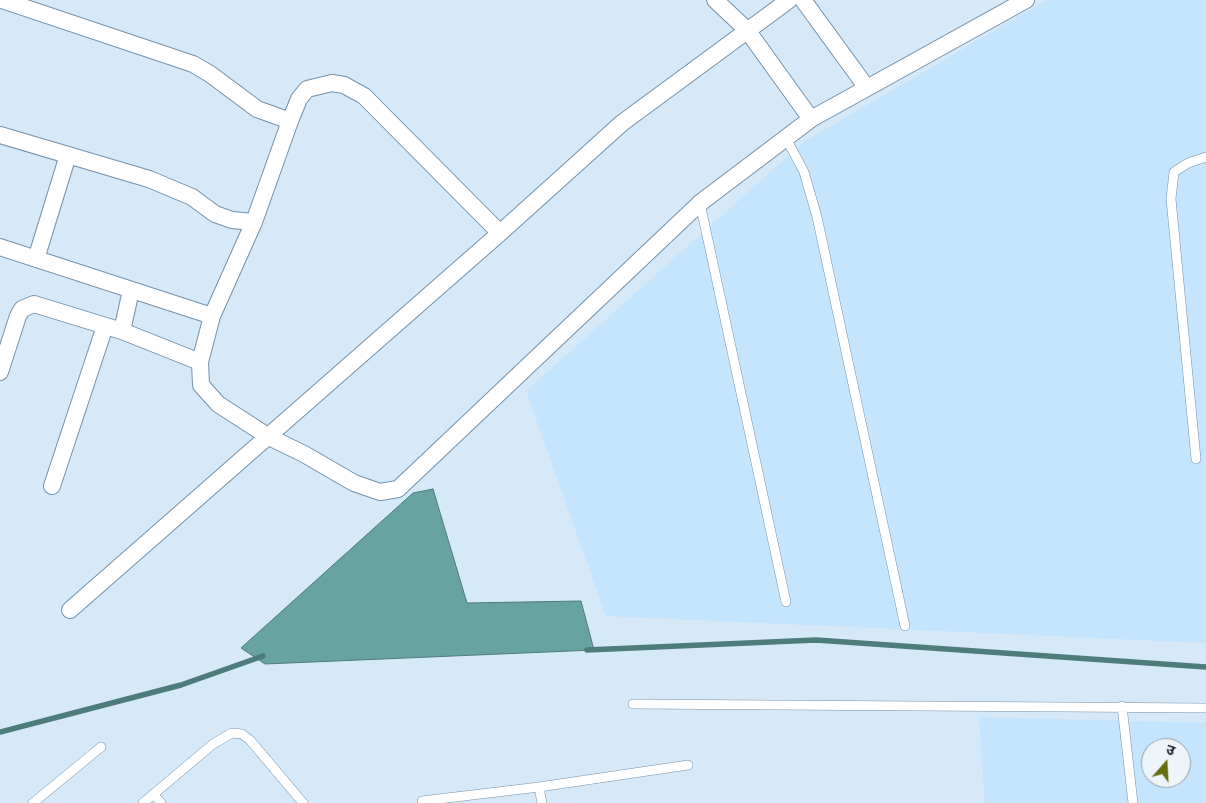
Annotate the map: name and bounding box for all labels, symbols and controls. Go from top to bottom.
north arrow [1141,738,1191,788]
text: उ [1164,741,1177,759]

